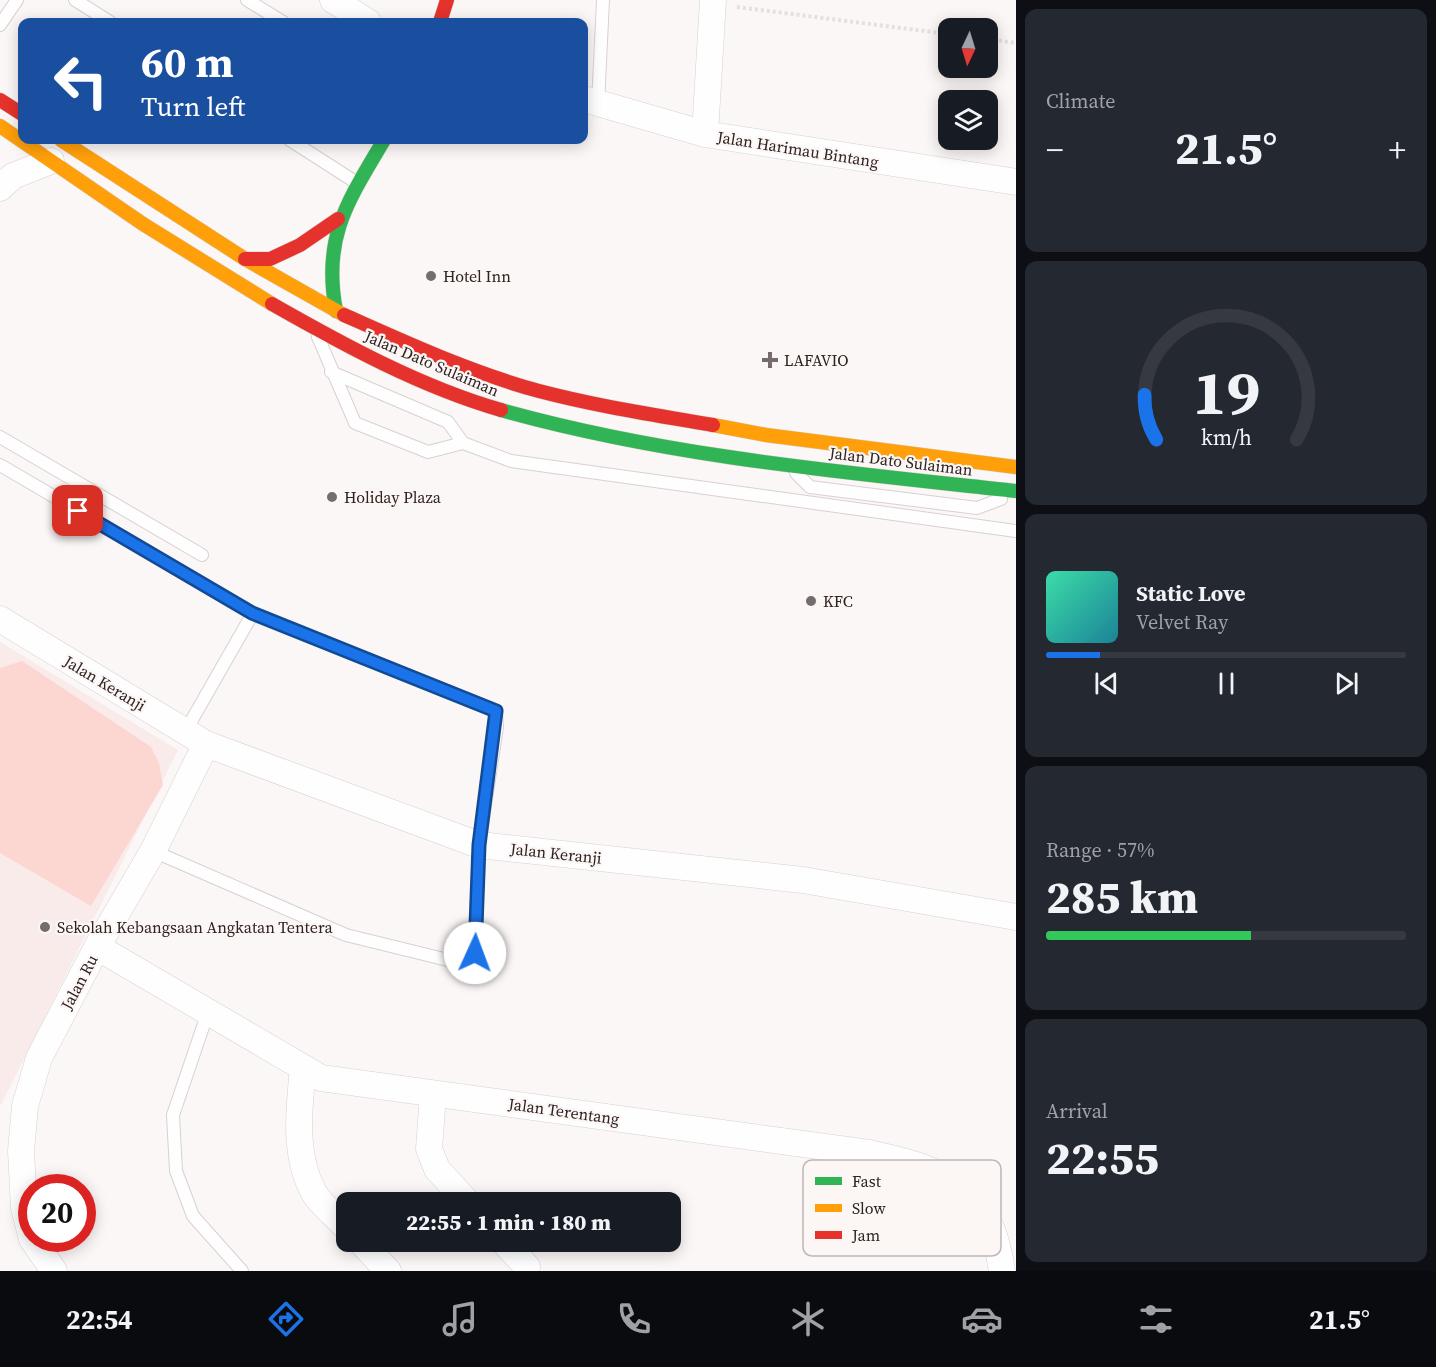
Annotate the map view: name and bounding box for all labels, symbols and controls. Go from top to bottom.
north arrow [938,18,998,78]
map controls [938,18,998,150]
text: 60 m [141,33,234,91]
icon: left [42,42,120,120]
text: Climate [1046,87,1115,115]
text: Turn left [141,88,245,125]
button: layers [938,90,998,150]
text: 21.5° [1175,117,1277,179]
street label: Jalan Harimau Bintang [715,125,880,173]
text: − [1046,127,1064,172]
text: + [1389,127,1406,172]
place label: Hotel Inn [443,265,511,287]
marker: Hotel Inn [424,269,438,283]
street label: Jalan Dato Sulaiman [360,324,503,401]
place label: LAFAVIO [784,349,848,371]
text: 19 [1192,349,1260,435]
marker: LAFAVIO [761,351,779,369]
text: km/h [1200,424,1252,453]
street label: Jalan Dato Sulaiman [827,441,974,481]
pin [52,485,103,536]
place label: Holiday Plaza [344,486,442,508]
marker: Holiday Plaza [325,490,339,504]
icon: arrive [61,494,94,527]
text: Static Love [1136,578,1246,608]
place label: KFC [823,590,853,612]
marker: KFC [804,594,818,608]
text: Velvet Ray [1136,608,1228,636]
street label: Jalan Keranji [59,649,150,716]
icon: previous [1090,667,1123,700]
icon: pause [1210,667,1243,700]
icon: next [1330,667,1363,700]
text: Range · 57% [1046,836,1155,864]
street label: Jalan Keranji [508,837,603,869]
text: 285 km [1046,866,1198,928]
place label: Sekolah Kebangsaan Angkatan Tentera [57,916,334,938]
marker: Sekolah Kebangsaan Angkatan Tentera [38,920,52,934]
position arrow [443,921,507,985]
street label: Jalan Ru [55,951,103,1014]
street label: Jalan Terentang [506,1092,621,1130]
text: Arrival [1046,1097,1108,1125]
text: 22:55 [1046,1127,1159,1189]
legend [803,1160,1001,1256]
text: Fast [852,1170,882,1192]
speed limit sign: 20 [18,1174,96,1252]
text: Slow [852,1197,887,1219]
text: 22:55 · 1 min · 180 m [406,1207,611,1237]
text: Jam [851,1224,880,1246]
icon: directions [265,1298,307,1340]
icon: music [439,1298,481,1340]
icon: phone [613,1298,655,1340]
icon: climate [787,1298,829,1340]
icon: car [961,1298,1003,1340]
icon: filters [1135,1298,1177,1340]
text: 22:54 [66,1301,133,1338]
text: 21.5° [1309,1301,1370,1338]

